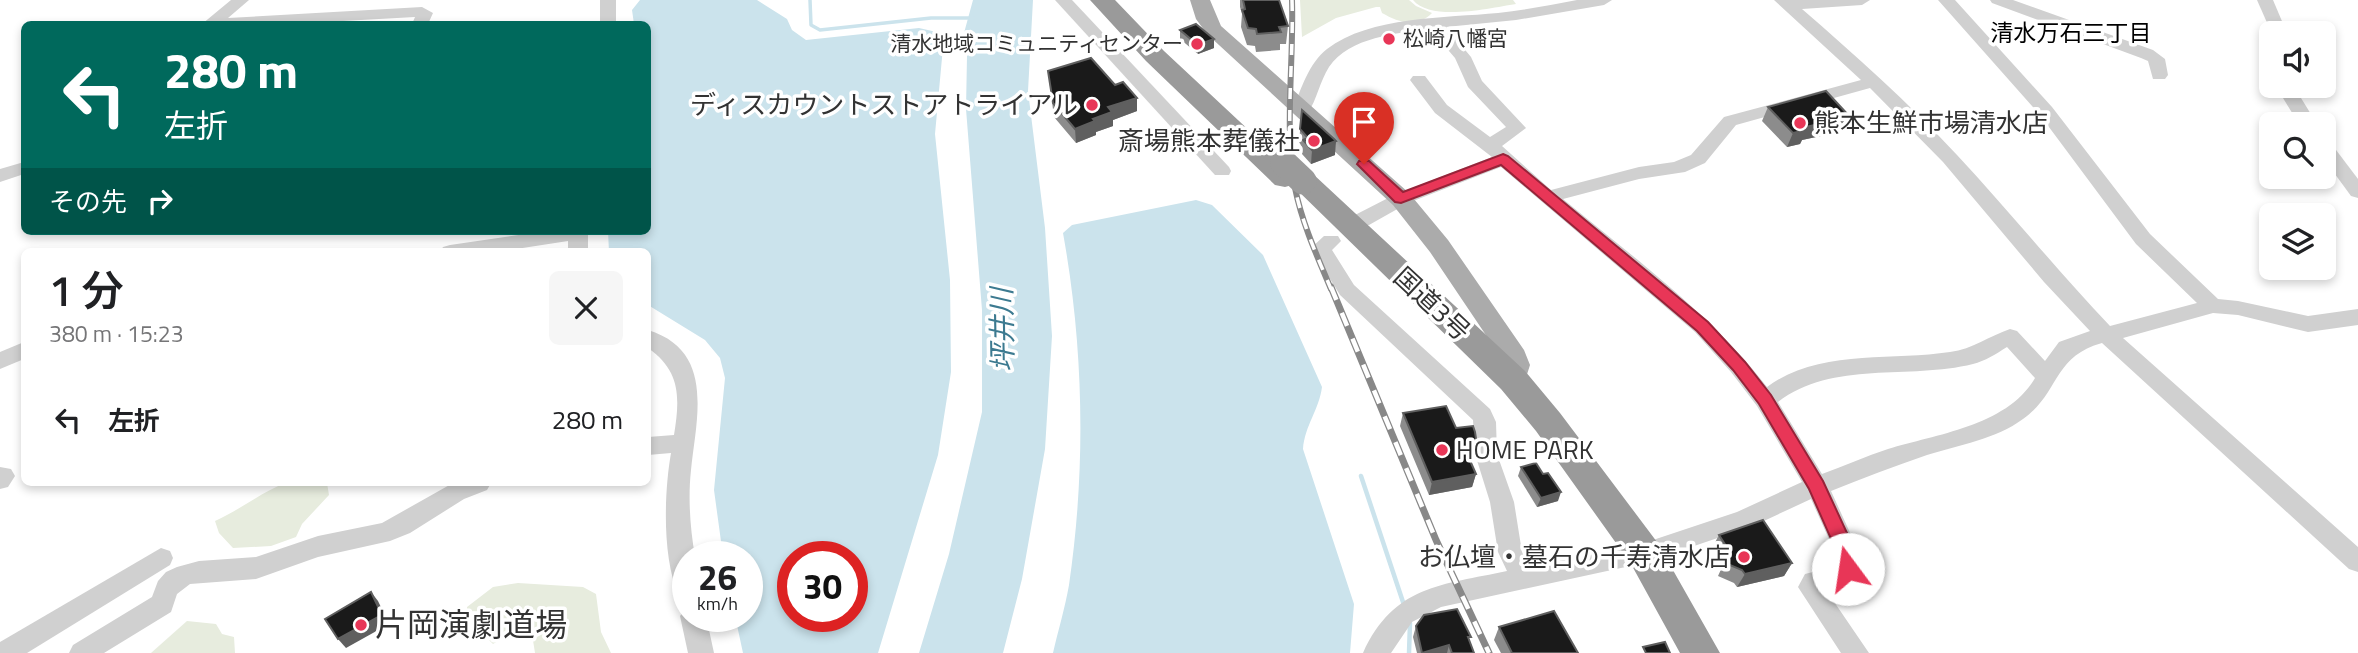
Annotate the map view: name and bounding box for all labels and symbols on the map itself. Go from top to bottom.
district label: 清水万石三丁目 [1991,15,2152,50]
place label: 松崎八幡宮 [1403,22,1508,54]
place label: 清水地域コミュニティセンター [890,27,1183,59]
marker: 松崎八幡宮 [1381,31,1397,47]
marker: 清水地域コミュニティセンター [1189,36,1205,52]
place label: ディスカウントストアトライアル [690,85,1078,124]
pin [1334,92,1394,164]
marker: ディスカウントストアトライアル [1084,97,1100,113]
place label: 熊本生鮮市場清水店 [1814,103,2048,142]
marker: 熊本生鮮市場清水店 [1792,115,1808,131]
place label: 斎場熊本葬儀社 [1118,121,1300,160]
marker: 斎場熊本葬儀社 [1306,133,1322,149]
street label: 国道3号 [1385,258,1479,349]
water label: 坪井川 [979,285,1024,372]
place label: HOME PARK [1456,430,1594,469]
marker: HOME PARK [1434,442,1450,458]
position arrow [1811,532,1885,606]
place label: お仏壇・墓石の千寿清水店 [1418,537,1730,576]
speed limit sign: 30 [777,541,868,632]
marker: お仏壇・墓石の千寿清水店 [1736,549,1752,565]
place label: 片岡演劇道場 [375,600,567,648]
marker: 片岡演劇道場 [353,617,369,633]

